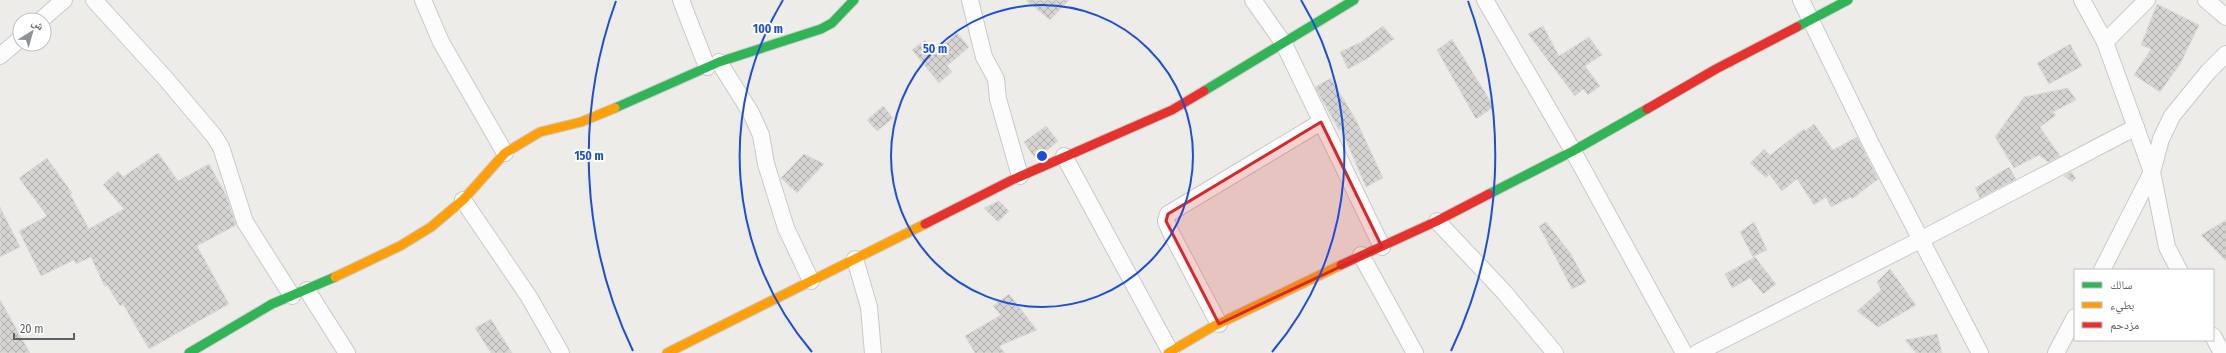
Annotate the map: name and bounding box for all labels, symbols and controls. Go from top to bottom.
north arrow [12,12,52,52]
text: ش [29,16,47,34]
text: 100 m [753,22,783,36]
text: 50 m [923,42,947,56]
text: 150 m [574,149,604,163]
centre of rings [1035,149,1049,163]
legend [2074,269,2214,341]
text: سالك [2110,278,2132,292]
text: بطيء [2110,298,2134,315]
scale bar [14,315,74,341]
text: مزدحم [2110,318,2139,333]
text: 20 m [20,322,44,336]

